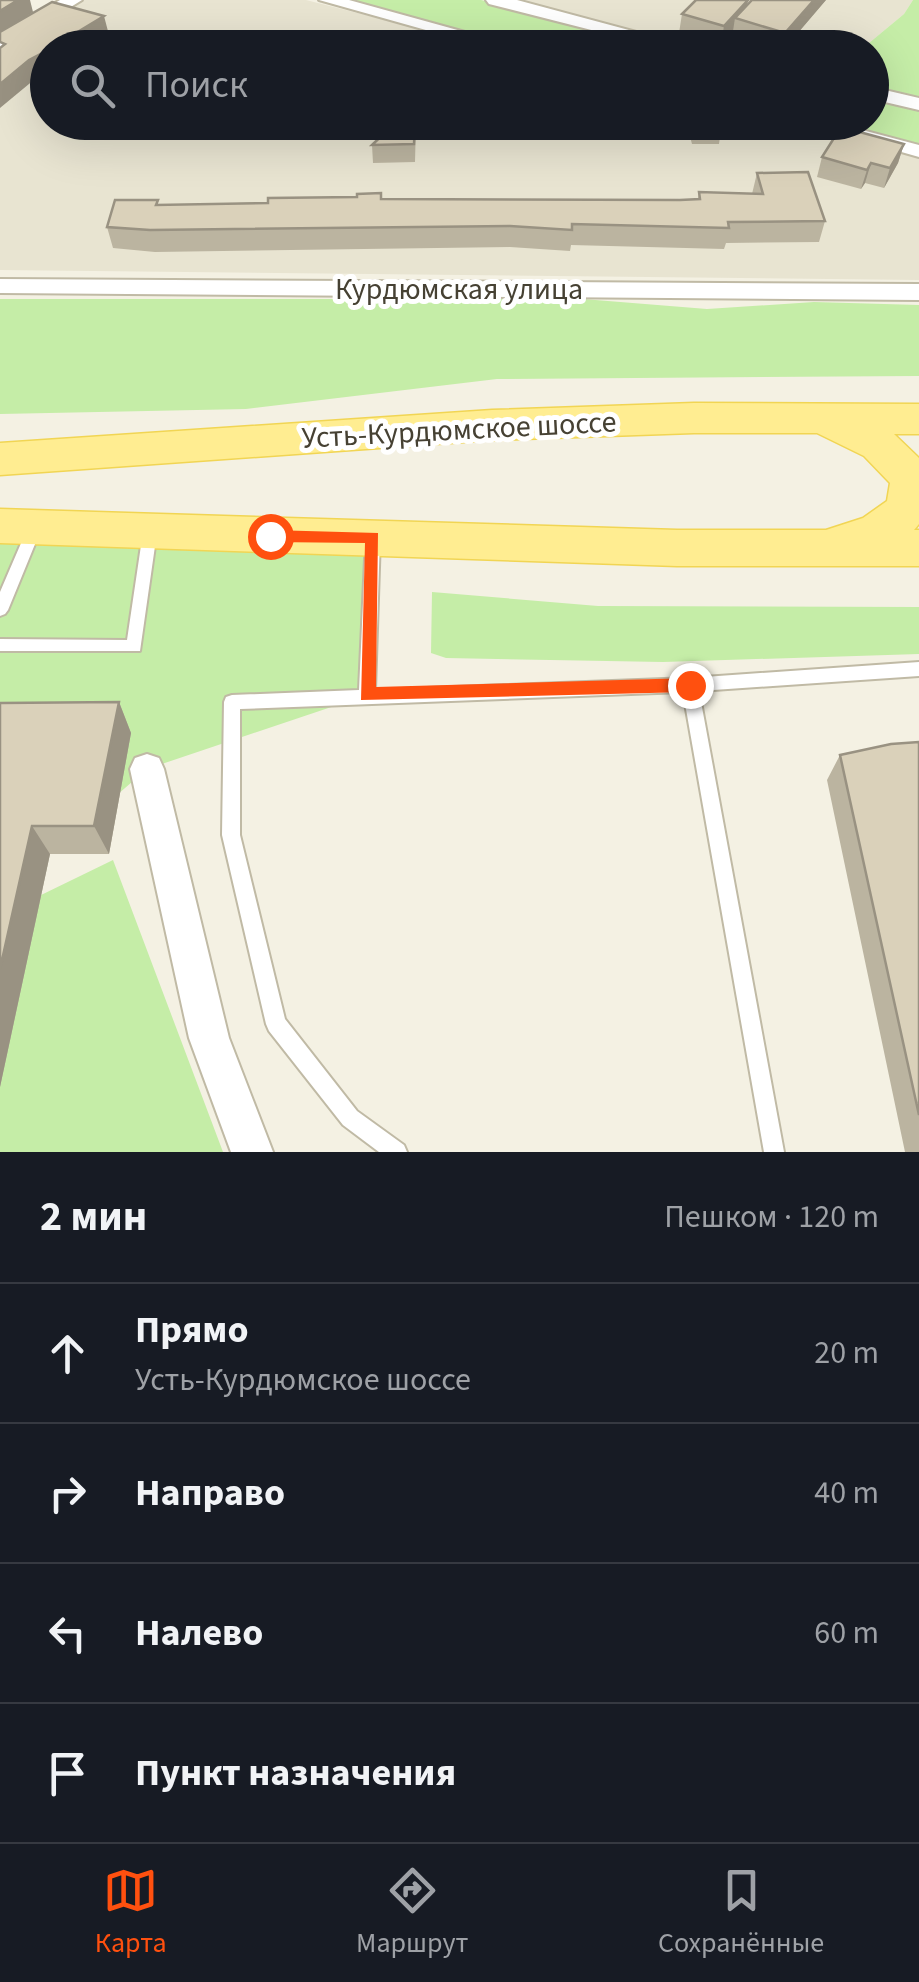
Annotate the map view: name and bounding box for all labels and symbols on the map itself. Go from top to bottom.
street label: Курдюмская улица [335,268,583,311]
street label: Усть-Курдюмское шоссе [301,400,617,460]
route start [248,514,294,560]
route end [668,663,714,709]

